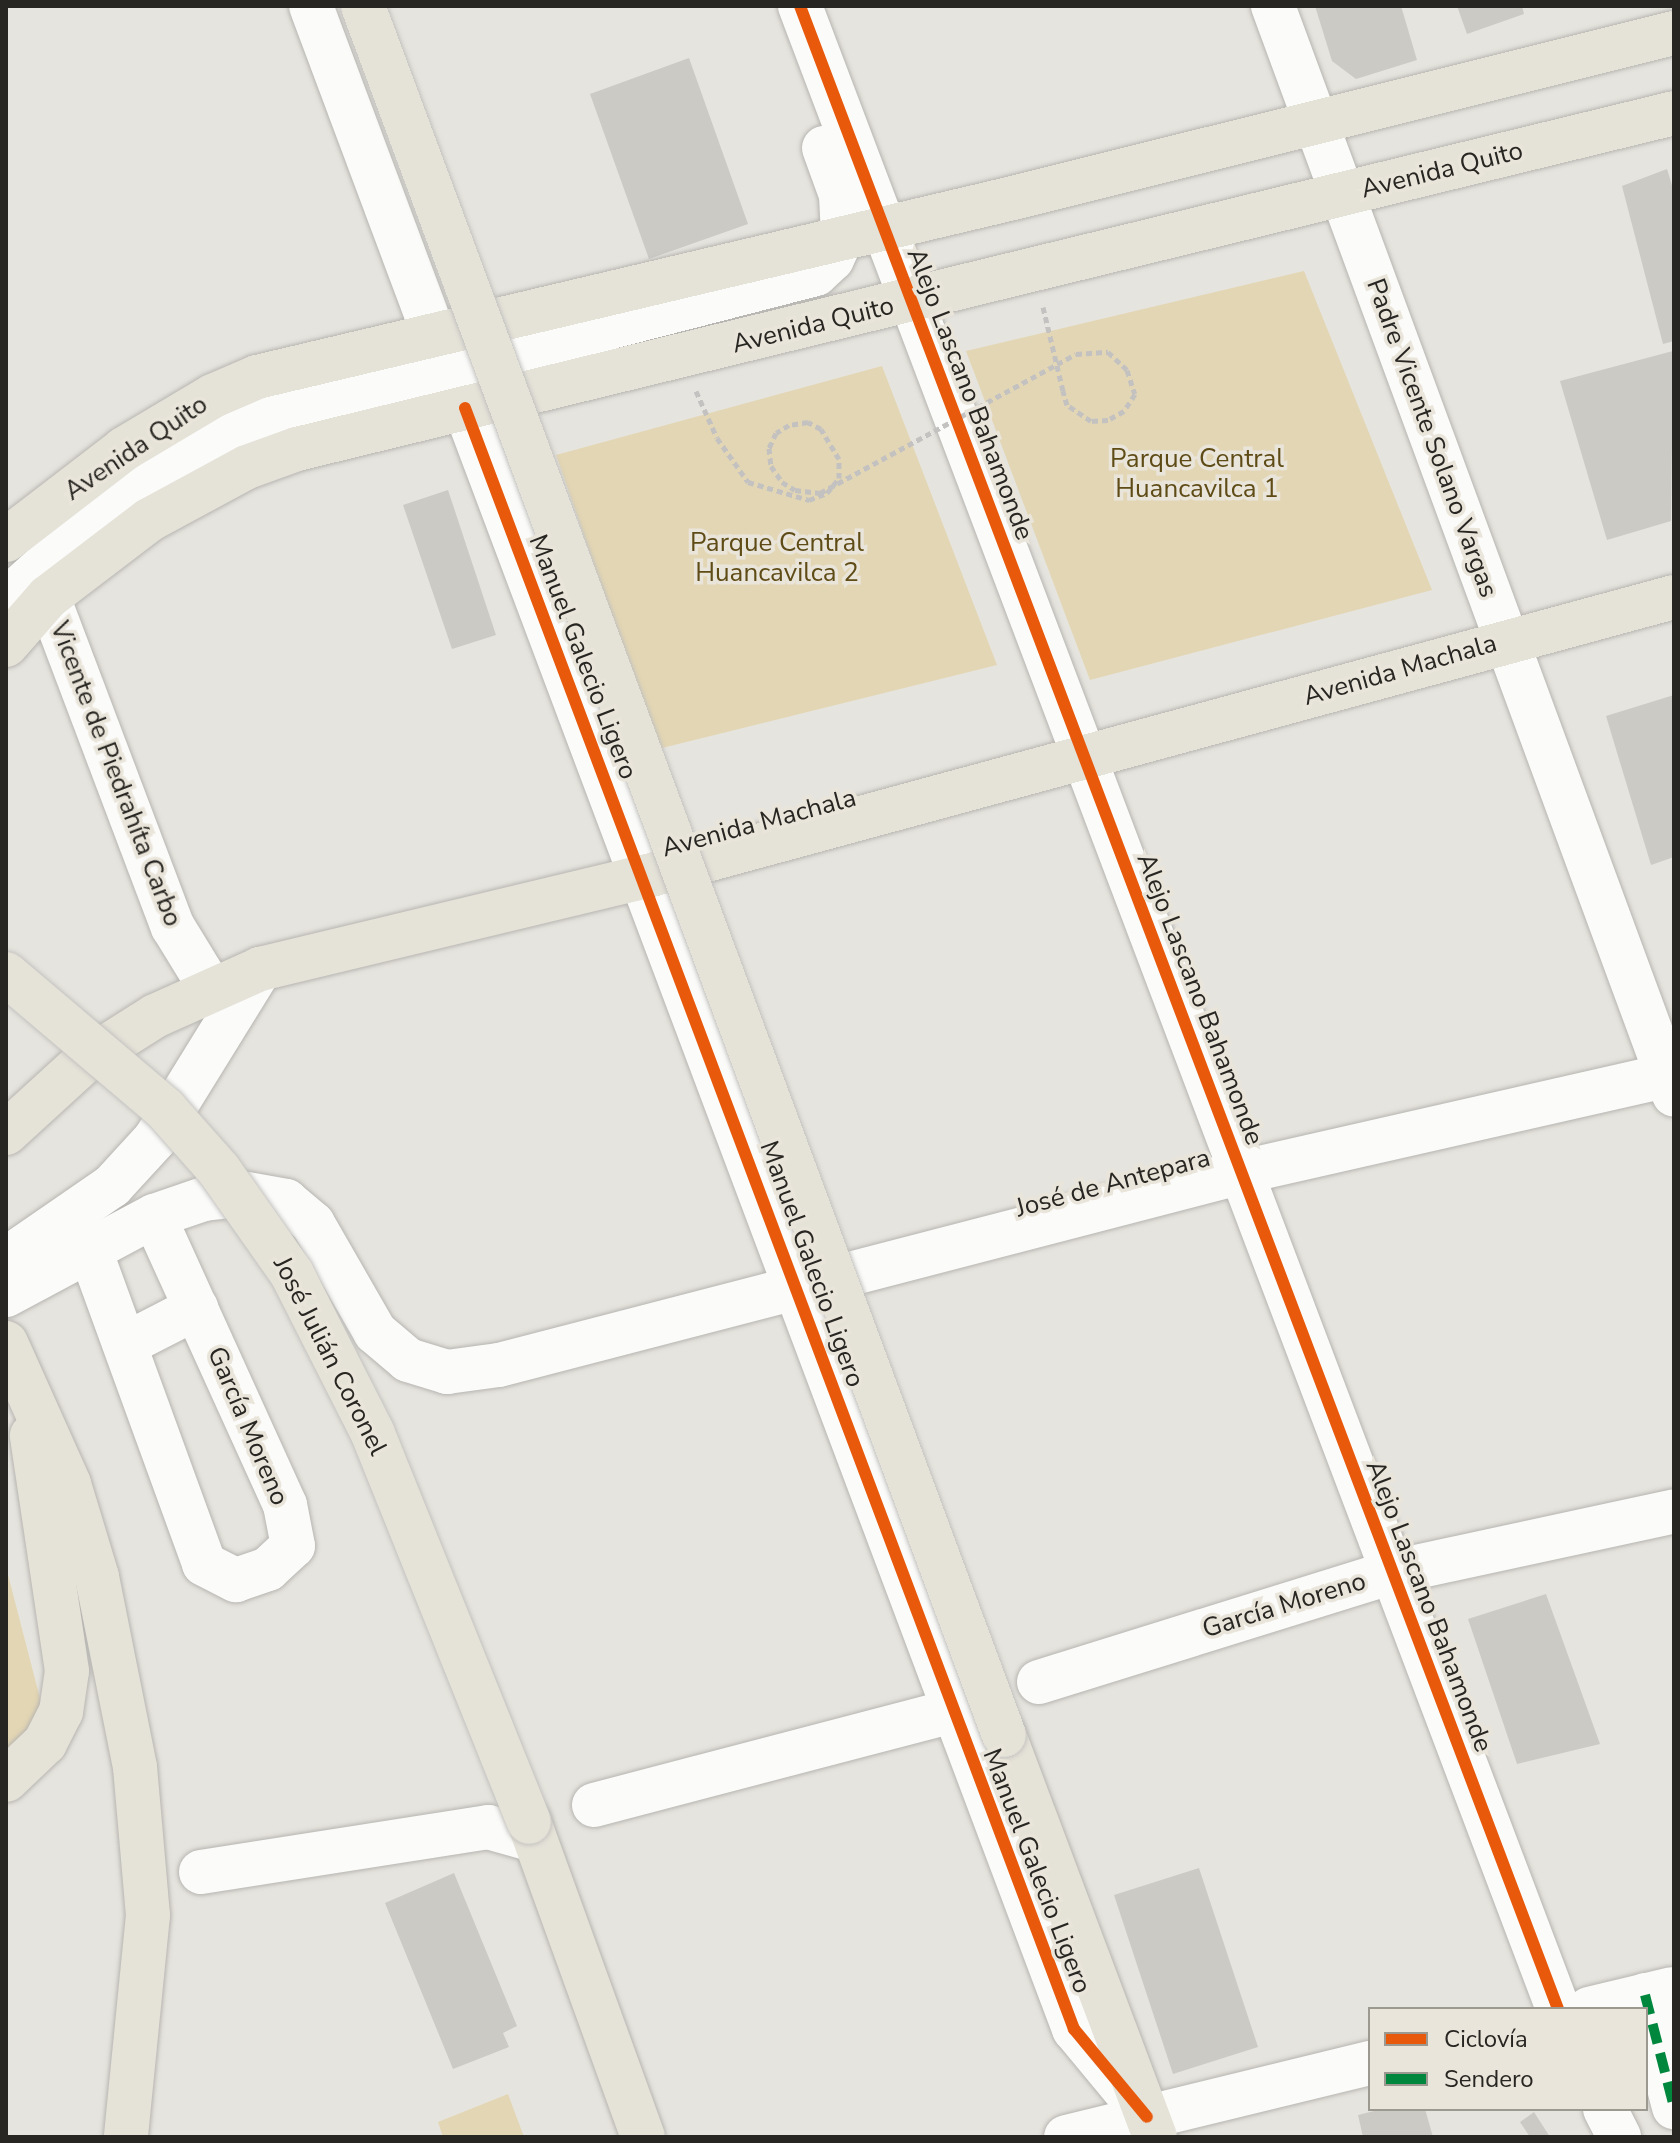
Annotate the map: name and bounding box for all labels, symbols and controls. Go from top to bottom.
street label: Avenida Quito [1358,135,1526,205]
street label: Alejo Lascano Bahamonde [900,244,1040,544]
street label: Padre Vicente Solano Vargas [1360,274,1504,602]
street label: Avenida Quito [729,290,897,360]
street label: Avenida Quito [59,389,213,507]
park label: Parque Central Huancavilca 1 [1110,443,1284,504]
park label: Parque Central Huancavilca 2 [690,527,864,588]
street label: Manuel Galecio Ligero [522,530,644,784]
street label: Vicente de Piedrahíta Carbo [43,617,189,931]
street label: Avenida Machala [1300,627,1500,713]
street label: Avenida Machala [658,782,860,864]
street label: Alejo Lascano Bahamonde [1130,849,1270,1149]
street label: Manuel Galecio Ligero [753,1137,871,1391]
street label: José de Antepara [1012,1142,1214,1224]
street label: José Julián Coronel [266,1251,394,1461]
street label: García Moreno [201,1342,295,1510]
street label: Alejo Lascano Bahamonde [1359,1456,1499,1756]
street label: García Moreno [1199,1565,1369,1645]
street label: Manuel Galecio Ligero [976,1744,1098,1998]
legend [1368,2007,1648,2111]
text: Ciclovía [1444,2023,1528,2055]
text: Sendero [1444,2063,1534,2095]

